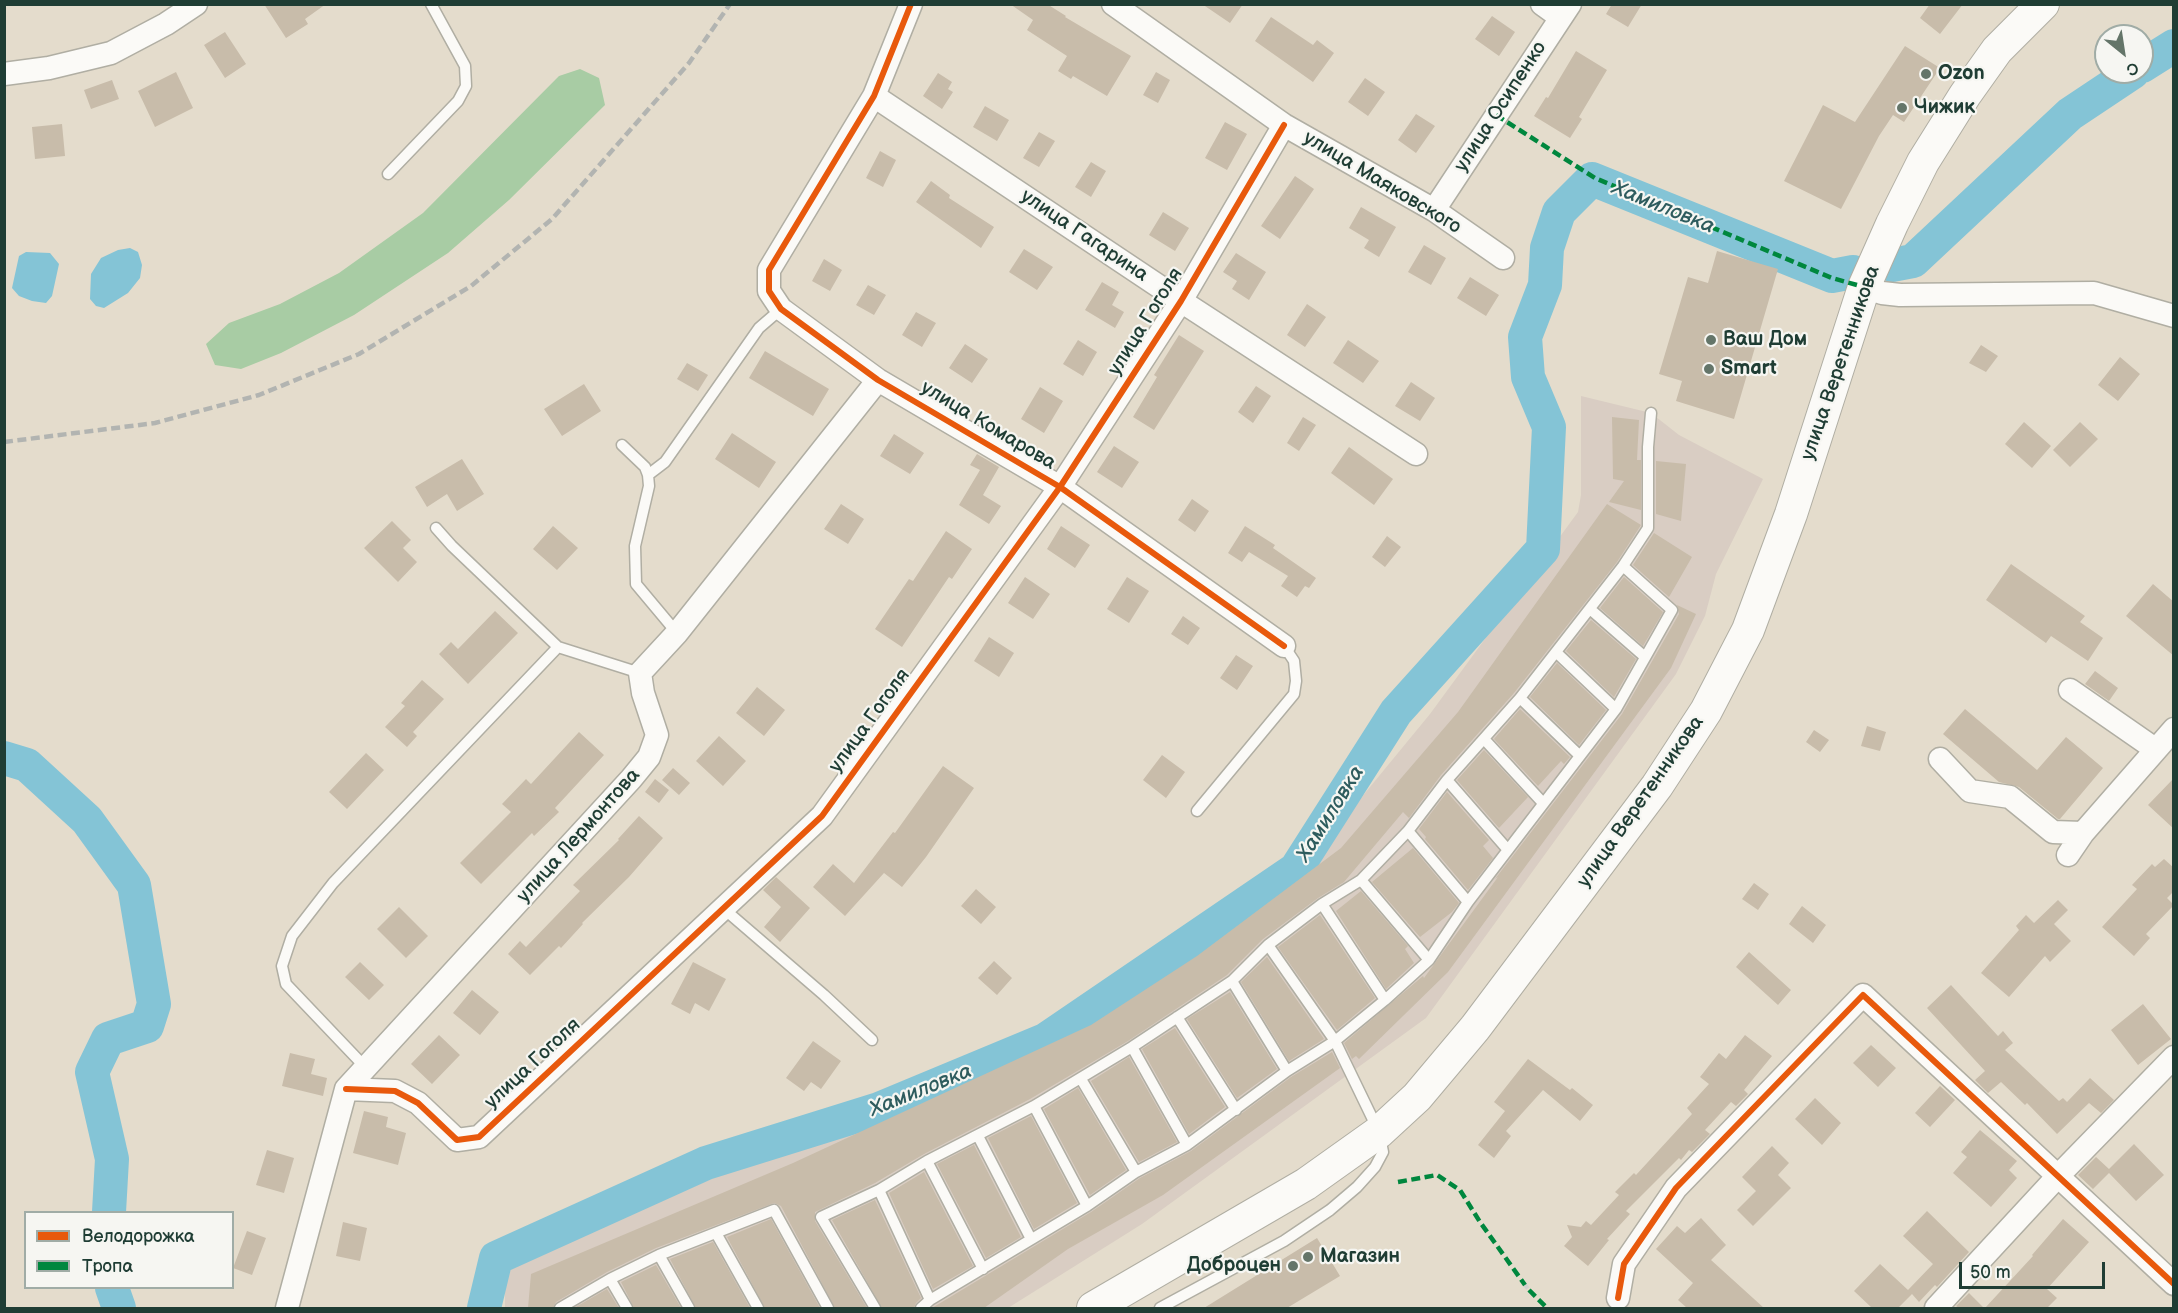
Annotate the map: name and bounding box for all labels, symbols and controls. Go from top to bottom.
north arrow [2094,24,2154,84]
street label: улица Осипенко [1450,37,1552,177]
text: С [2123,57,2142,79]
place label: Ozon [1938,62,1985,86]
marker: Ozon [1919,67,1933,81]
place label: Чижик [1914,96,1975,120]
marker: Чижик [1895,101,1909,115]
street label: улица Маяковского [1299,126,1465,240]
water label: Хамиловка [1608,176,1718,240]
street label: улица Гагарина [1016,185,1152,287]
street label: улица Веретенникова [1796,263,1886,463]
street label: улица Гоголя [1103,264,1189,380]
place label: Ваш Дом [1723,328,1807,352]
marker: Ваш Дом [1704,333,1718,347]
place label: Smart [1721,357,1777,381]
marker: Smart [1702,362,1716,376]
street label: улица Комарова [916,376,1060,476]
street label: улица Гоголя [824,664,916,778]
street label: улица Веретенникова [1573,711,1709,893]
water label: Хамиловка [1292,761,1370,867]
street label: улица Лермонтова [512,764,646,908]
street label: улица Гоголя [480,1014,586,1114]
water label: Хамиловка [866,1059,976,1123]
legend [24,1211,234,1289]
text: Велодорожка [82,1226,195,1247]
place label: Магазин [1320,1245,1400,1269]
marker: Магазин [1301,1250,1315,1264]
scale bar [1962,1250,2108,1288]
place label: Доброцен [1187,1254,1281,1278]
text: Тропа [82,1256,133,1277]
marker: Доброцен [1286,1259,1300,1273]
text: 50 m [1970,1262,2011,1283]

